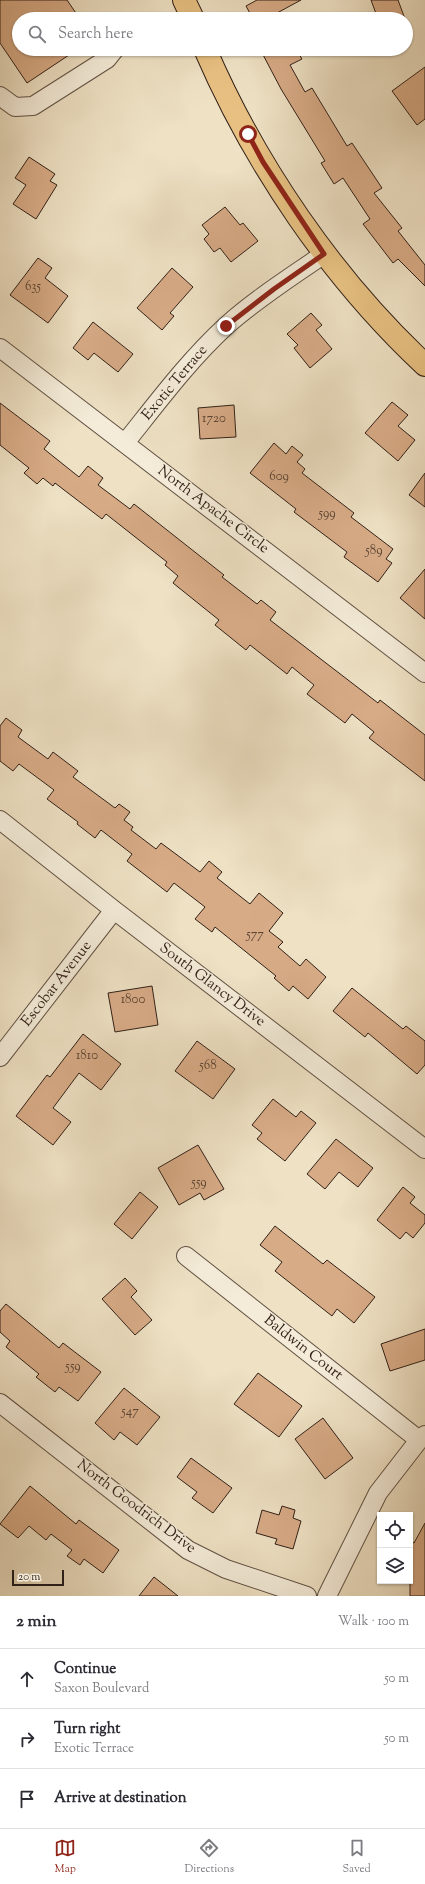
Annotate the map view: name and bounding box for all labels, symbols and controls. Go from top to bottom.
search box [12,12,413,56]
icon: search [26,23,48,45]
text: Search here [58,24,133,45]
route start [239,125,257,143]
house number: 635 [25,278,42,296]
route end [217,317,235,335]
street label: Exotic Terrace [137,341,213,425]
house number: 1720 [202,410,226,428]
street label: North Apache Circle [153,461,273,559]
house number: 609 [269,468,289,486]
house number: 599 [317,505,336,523]
house number: 589 [364,542,383,560]
house number: 577 [245,926,264,944]
street label: Escobar Avenue [17,937,97,1031]
street label: South Glancy Drive [155,938,269,1032]
house number: 1800 [121,991,145,1009]
house number: 1810 [76,1047,98,1065]
house number: 568 [198,1057,217,1075]
house number: 559 [190,1174,207,1192]
street label: Baldwin Court [259,1310,347,1386]
house number: 559 [64,1358,81,1376]
house number: 547 [120,1403,139,1421]
street label: North Goodrich Drive [72,1455,200,1559]
map controls [377,1512,413,1584]
button: locate [377,1512,413,1548]
button: layers [377,1548,413,1584]
scale bar [12,1568,64,1587]
text: 20 m [18,1569,40,1585]
text: 2 min [16,1610,57,1634]
text: Walk · 100 m [338,1613,409,1631]
text: Continue [54,1659,116,1680]
icon: ahead [16,1668,38,1690]
text: 50 m [384,1670,409,1688]
text: Saxon Boulevard [54,1680,149,1698]
text: Turn right [54,1719,120,1740]
icon: right [16,1728,38,1750]
text: 50 m [384,1730,409,1748]
text: Exotic Terrace [54,1740,134,1758]
icon: arrive [16,1788,38,1810]
text: Arrive at destination [54,1788,187,1809]
tab: Map [54,1837,76,1877]
tab: Directions [185,1837,234,1877]
tab: Saved [343,1837,371,1877]

